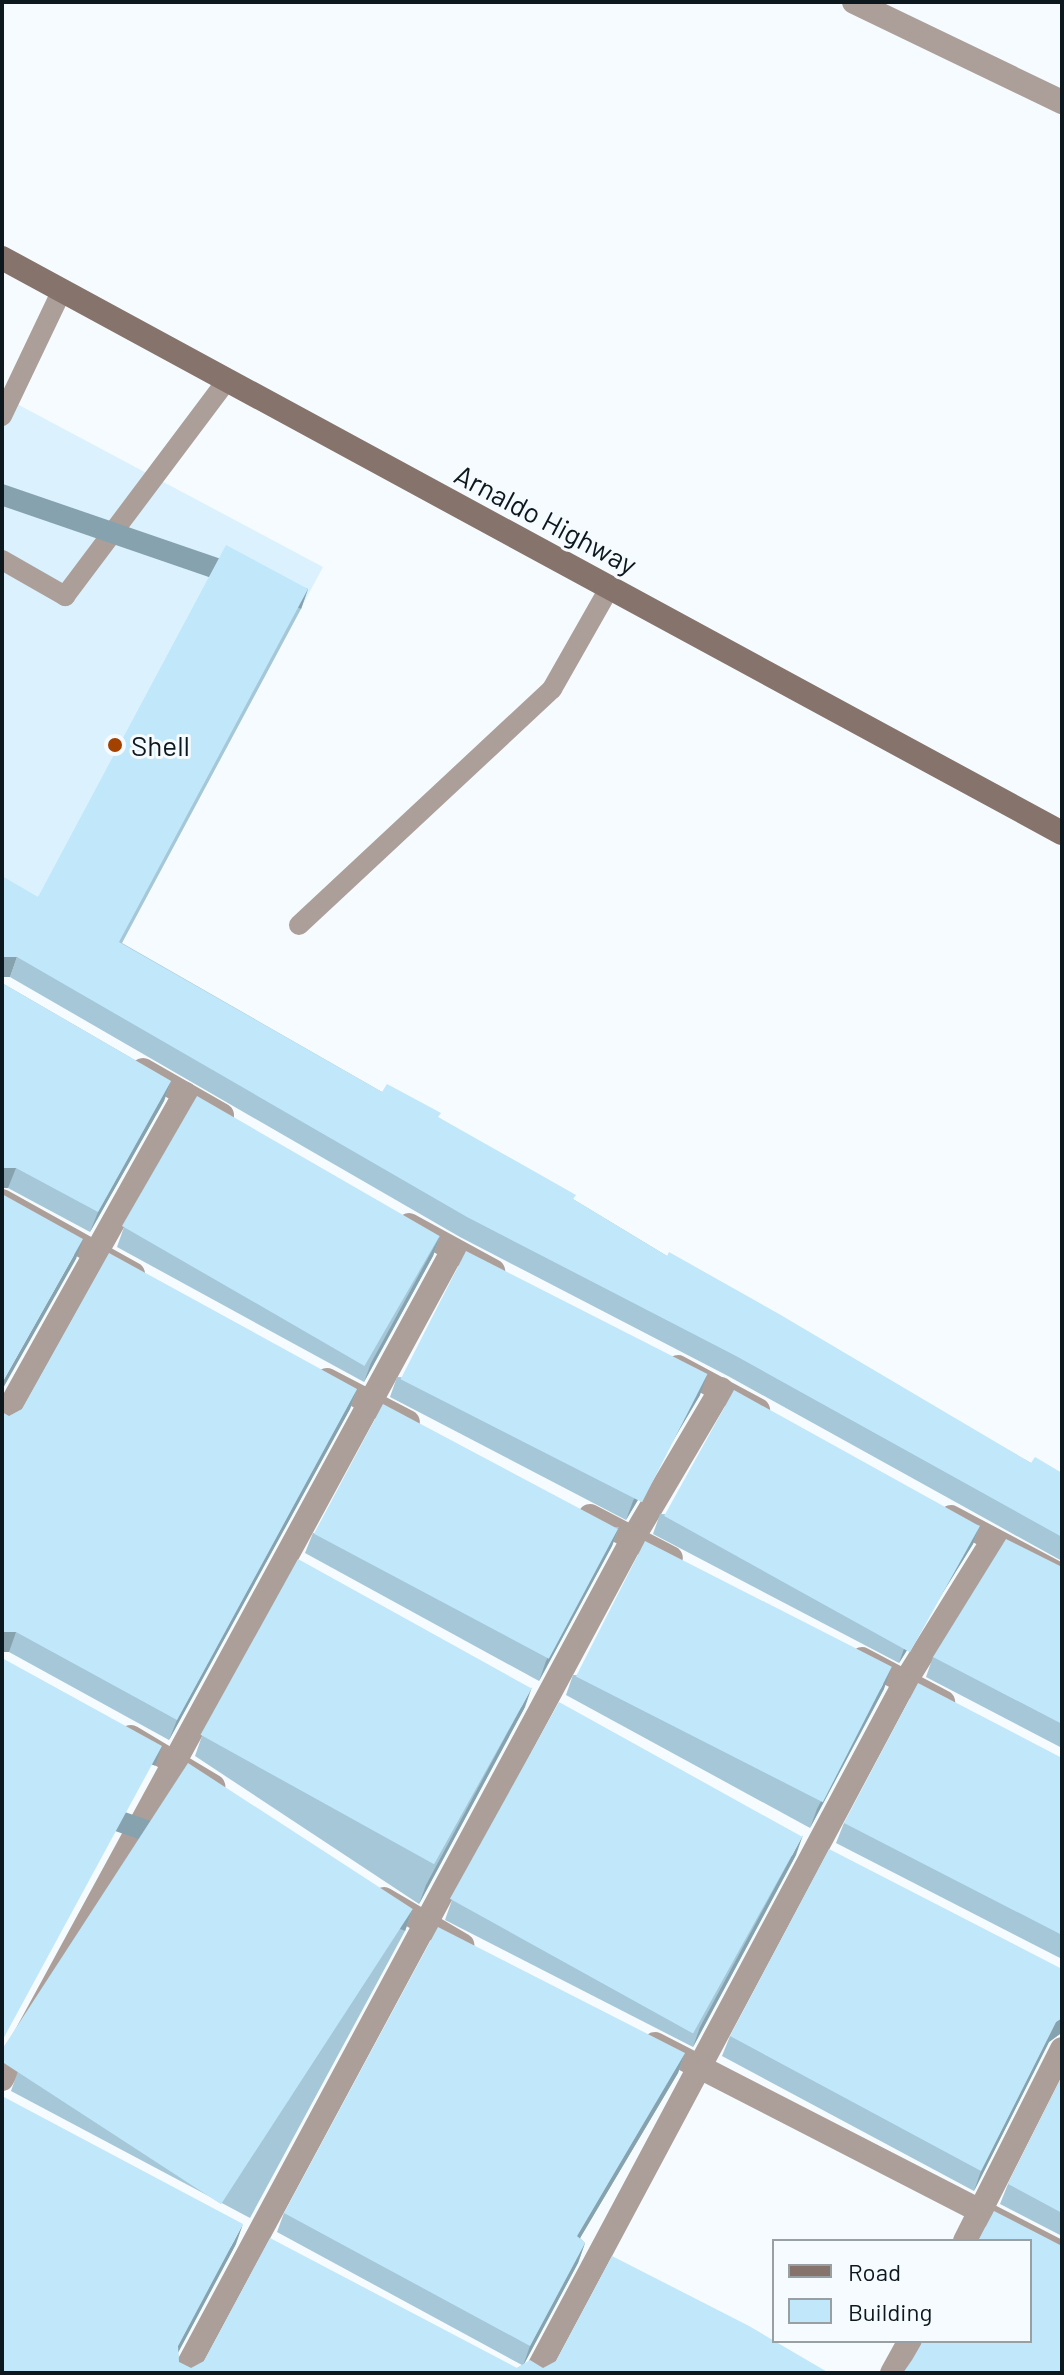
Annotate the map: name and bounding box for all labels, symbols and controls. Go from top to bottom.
street label: Arnaldo Highway [449,457,643,581]
place label: Shell [131,728,190,762]
marker: Shell [106,736,124,754]
legend [772,2239,1032,2343]
text: Road [848,2257,901,2286]
text: Building [848,2297,932,2326]

